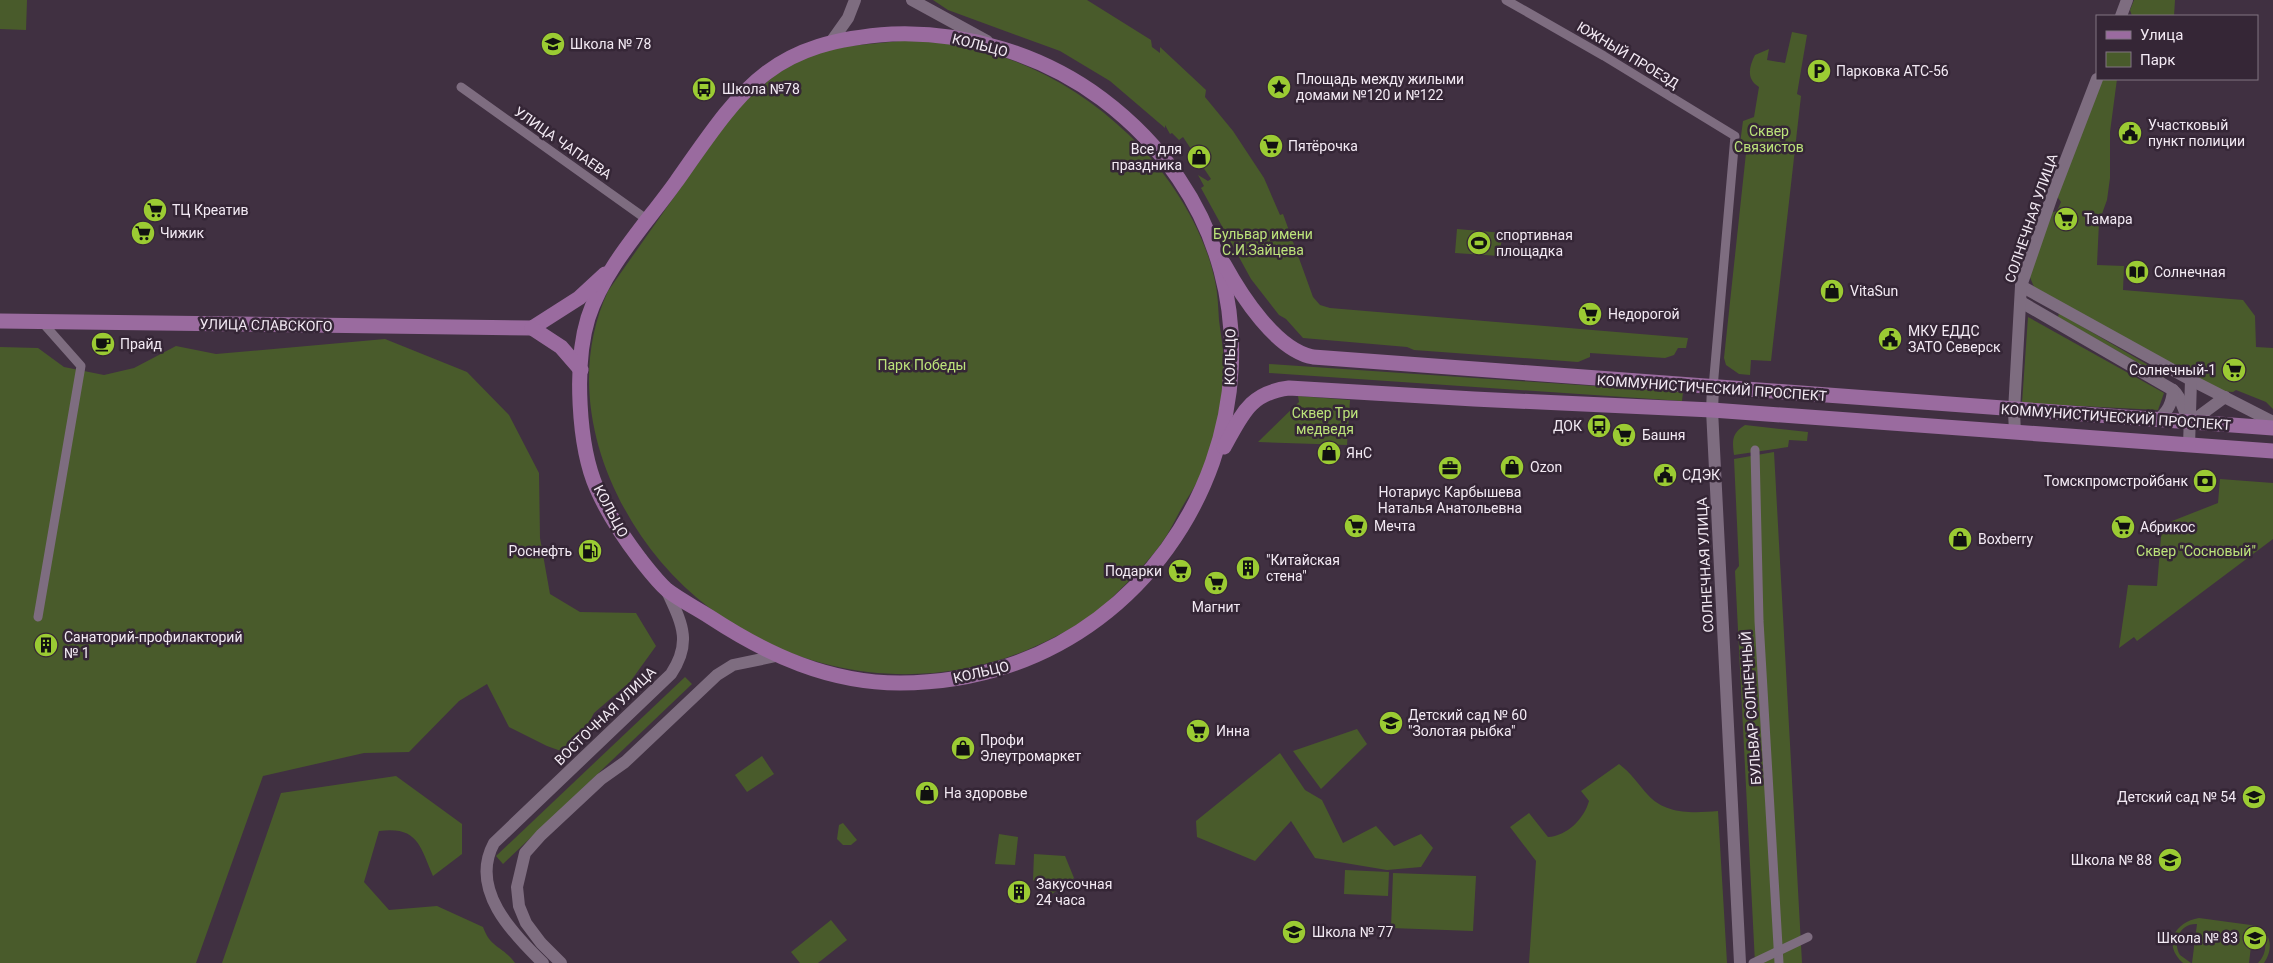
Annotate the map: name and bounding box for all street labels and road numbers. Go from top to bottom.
street label: ЮЖНЫЙ ПРОЕЗД [1574,18,1682,92]
street label: КОЛЬЦО [951,30,1009,60]
street label: УЛИЦА ЧАПАЕВА [511,103,615,183]
street label: СОЛНЕЧНАЯ УЛИЦА [2001,151,2061,285]
street label: УЛИЦА СЛАВСКОГО [199,316,333,334]
street label: КОЛЬЦО [1222,328,1238,386]
street label: КОММУНИСТИЧЕСКИЙ ПРОСПЕКТ [1596,372,1828,404]
street label: КОММУНИСТИЧЕСКИЙ ПРОСПЕКТ [2000,401,2232,433]
street label: КОЛЬЦО [591,482,631,540]
street label: СОЛНЕЧНАЯ УЛИЦА [1693,497,1717,633]
street label: БУЛЬВАР СОЛНЕЧНЫЙ [1738,631,1764,785]
street label: КОЛЬЦО [952,658,1010,686]
street label: ВОСТОЧНАЯ УЛИЦА [551,664,659,768]

